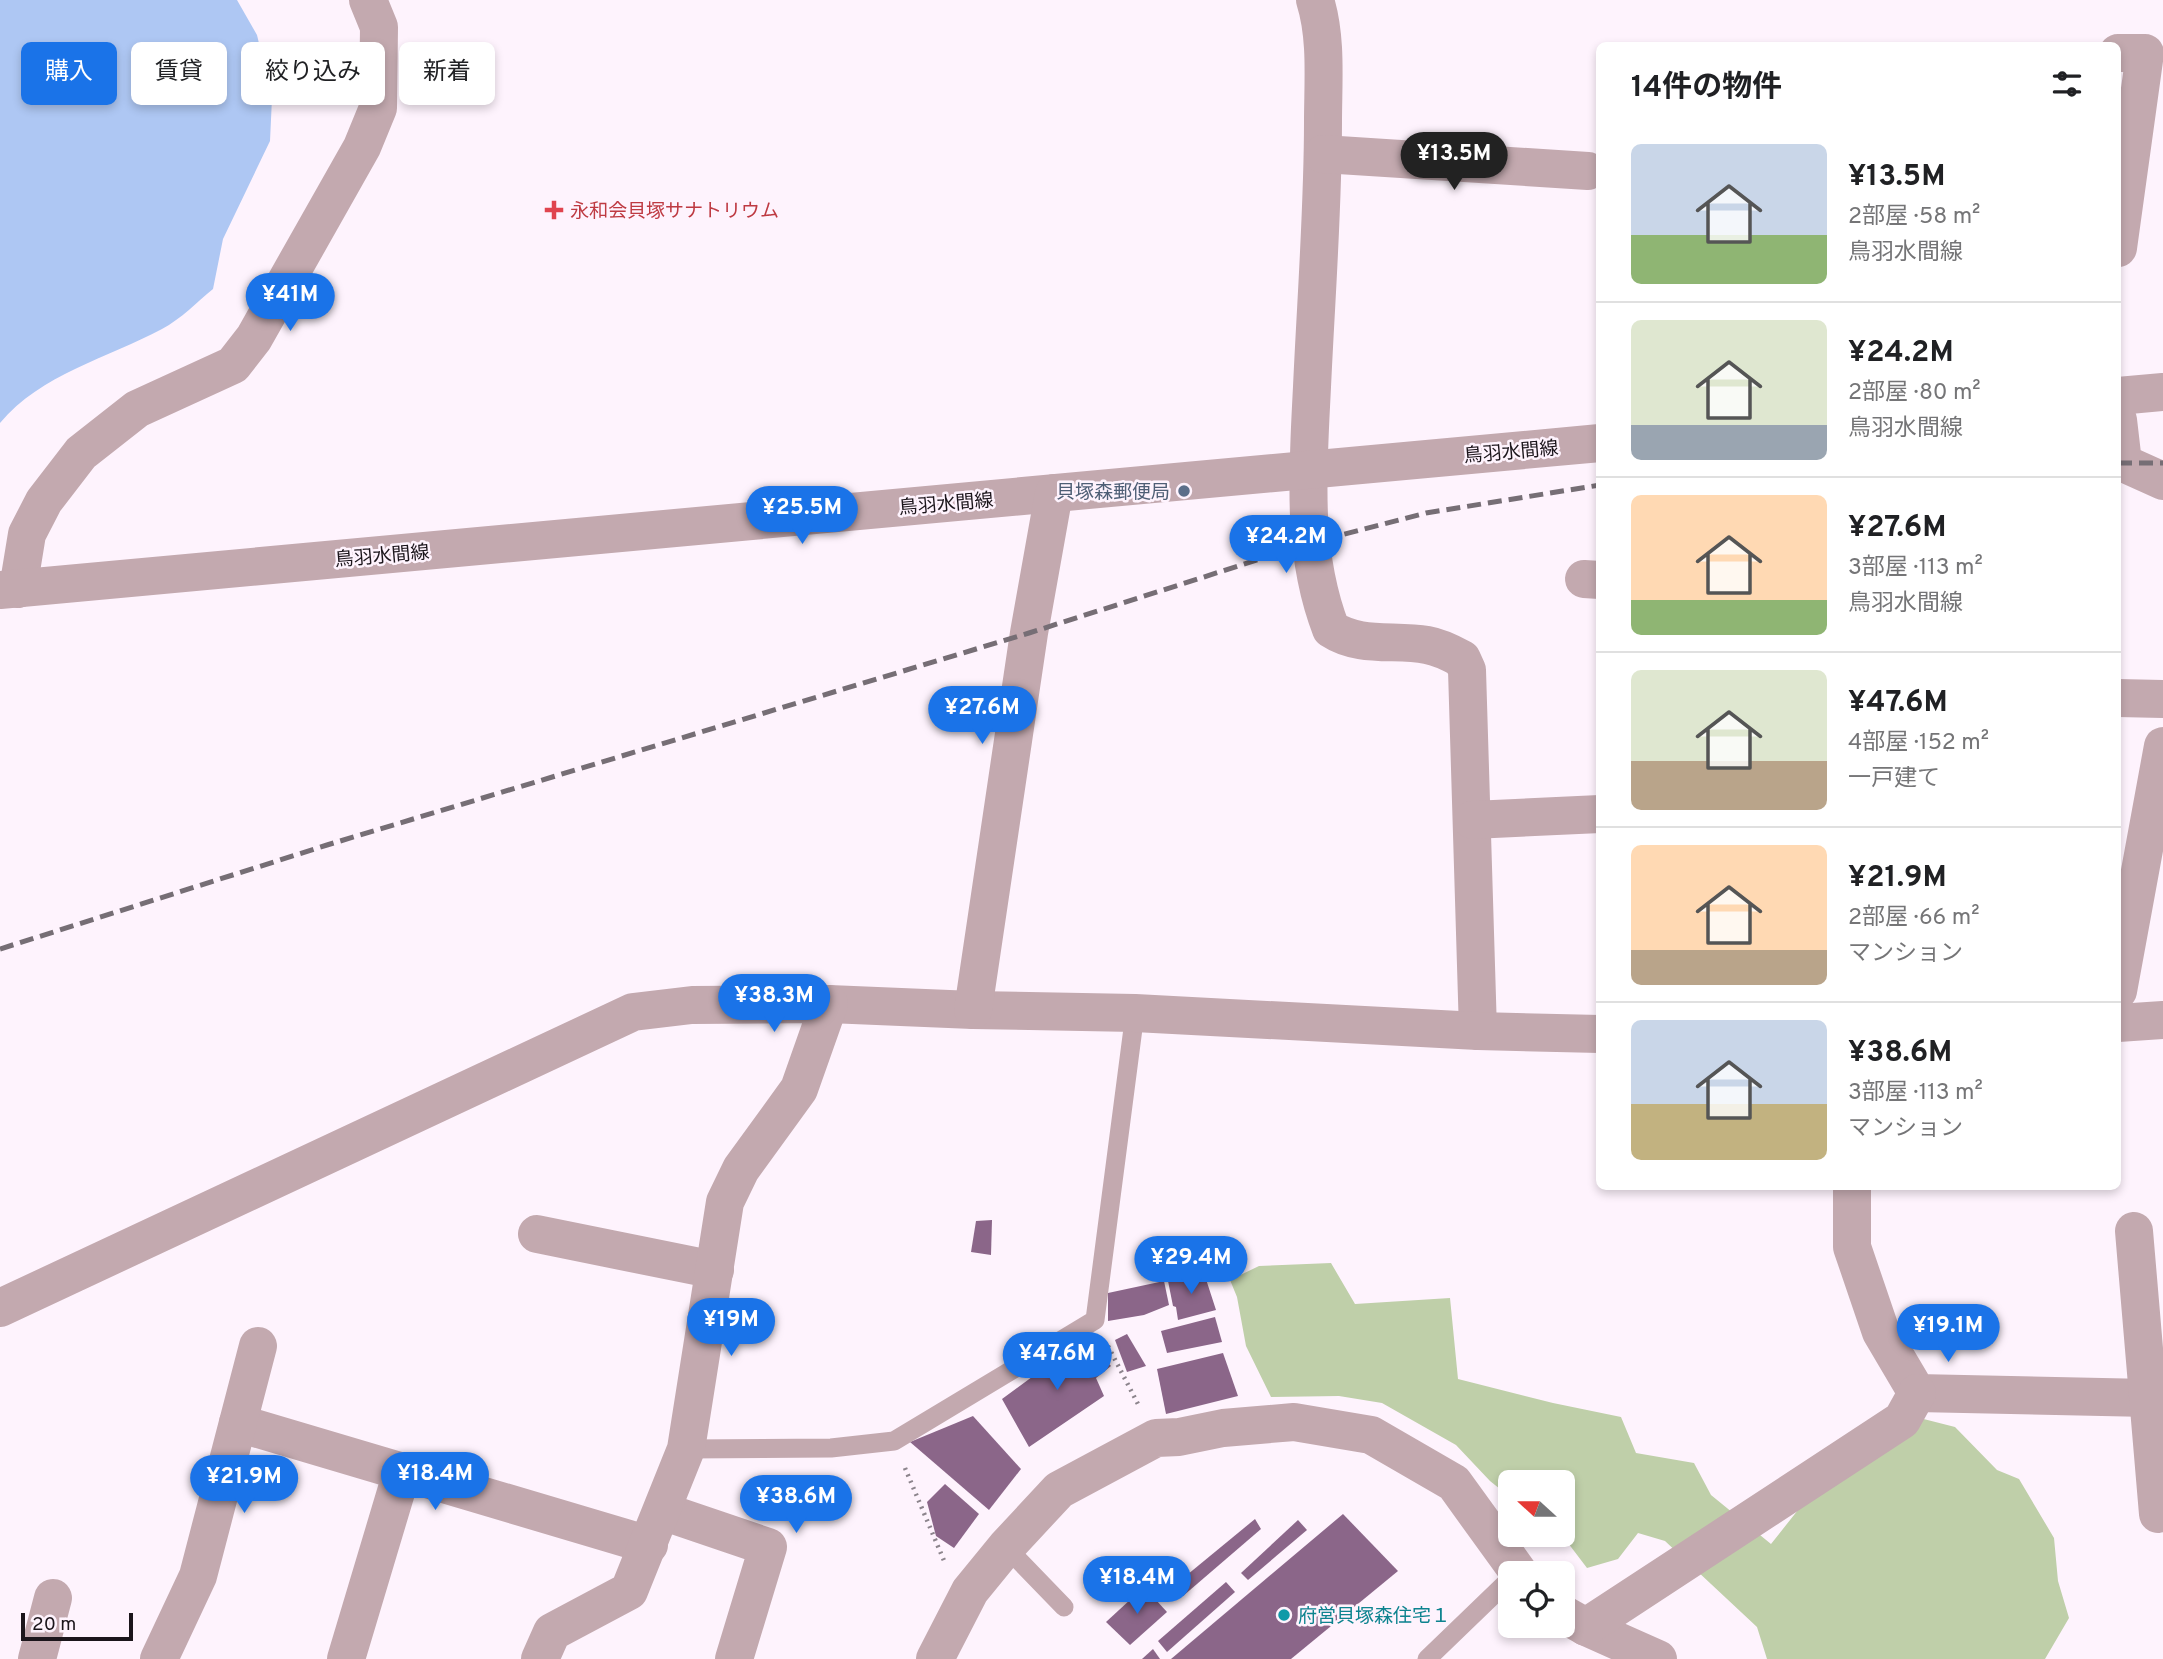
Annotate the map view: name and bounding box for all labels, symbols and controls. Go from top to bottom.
chip: 購入 [21,42,117,105]
chip: 賃貸 [131,42,227,105]
chip: 絞り込み [241,42,385,105]
chip: 新着 [399,42,495,105]
icon: filters [2048,65,2086,103]
text: 14件の物件 [1631,70,1782,107]
pin: ¥13.5M [1397,132,1511,192]
text: ¥13.5M [1417,140,1491,169]
text: ¥13.5M [1848,159,1945,196]
icon: home [1687,172,1771,256]
marker: 永和会貝塚サナトリウム [544,200,564,220]
place label: 永和会貝塚サナトリウム [570,200,779,224]
text: 2部屋 · 58 m² [1848,203,1980,232]
text: 鳥羽水間線 [1848,239,1963,268]
pin: ¥41M [249,274,331,333]
text: ¥41M [262,281,318,310]
text: ¥24.2M [1848,335,1954,372]
icon: home [1687,348,1771,432]
text: 2部屋 · 80 m² [1848,379,1981,408]
text: 鳥羽水間線 [1848,415,1963,444]
street label: 鳥羽水間線 [1463,437,1560,469]
place label: 貝塚森郵便局 [1056,481,1170,505]
marker: 貝塚森郵便局 [1176,483,1192,499]
pin: ¥25.5M [745,486,859,546]
street label: 鳥羽水間線 [898,489,995,521]
text: ¥25.5M [762,494,842,523]
text: ¥27.6M [1848,510,1947,547]
pin: ¥24.2M [1229,516,1343,575]
text: ¥24.2M [1245,523,1327,552]
icon: home [1687,523,1771,607]
street label: 鳥羽水間線 [334,541,431,573]
text: 3部屋 · 113 m² [1848,554,1983,583]
text: 鳥羽水間線 [1848,590,1963,619]
text: ¥47.6M [1848,685,1948,722]
pin: ¥27.6M [925,686,1039,746]
text: ¥27.6M [944,694,1020,723]
icon: home [1687,698,1771,782]
text: 4部屋 · 152 m² [1848,729,1989,758]
text: 一戸建て [1848,765,1940,794]
text: ¥21.9M [1848,860,1947,897]
icon: home [1687,873,1771,957]
text: 2部屋 · 66 m² [1848,904,1980,933]
text: マンション [1848,940,1963,969]
pin: ¥38.3M [717,974,831,1034]
text: ¥38.3M [734,982,814,1011]
text: ¥38.6M [1848,1035,1952,1072]
icon: home [1687,1048,1771,1132]
text: 3部屋 · 113 m² [1848,1079,1983,1108]
text: マンション [1848,1115,1963,1144]
pin: ¥29.4M [1134,1236,1248,1296]
text: ¥29.4M [1150,1244,1232,1273]
pin: ¥19M [690,1298,772,1358]
pin: ¥19.1M [1891,1304,2005,1364]
text: ¥19M [703,1306,759,1335]
text: ¥19.1M [1913,1312,1983,1341]
pin: ¥47.6M [1000,1332,1114,1392]
text: ¥47.6M [1019,1340,1095,1369]
pin: ¥18.4M [378,1452,492,1512]
pin: ¥21.9M [187,1456,301,1515]
text: ¥18.4M [397,1460,473,1489]
text: ¥21.9M [206,1463,282,1492]
north arrow [1498,1470,1575,1547]
map controls [1498,1470,1575,1638]
pin: ¥38.6M [739,1476,853,1535]
text: ¥38.6M [756,1483,836,1512]
pin: ¥18.4M [1080,1556,1194,1616]
button: locate [1498,1561,1575,1638]
text: ¥18.4M [1099,1564,1175,1593]
place label: 府営貝塚森住宅１ [1298,1605,1450,1629]
marker: 府営貝塚森住宅１ [1276,1607,1292,1623]
scale bar [21,1610,133,1642]
text: 20 m [32,1613,76,1637]

